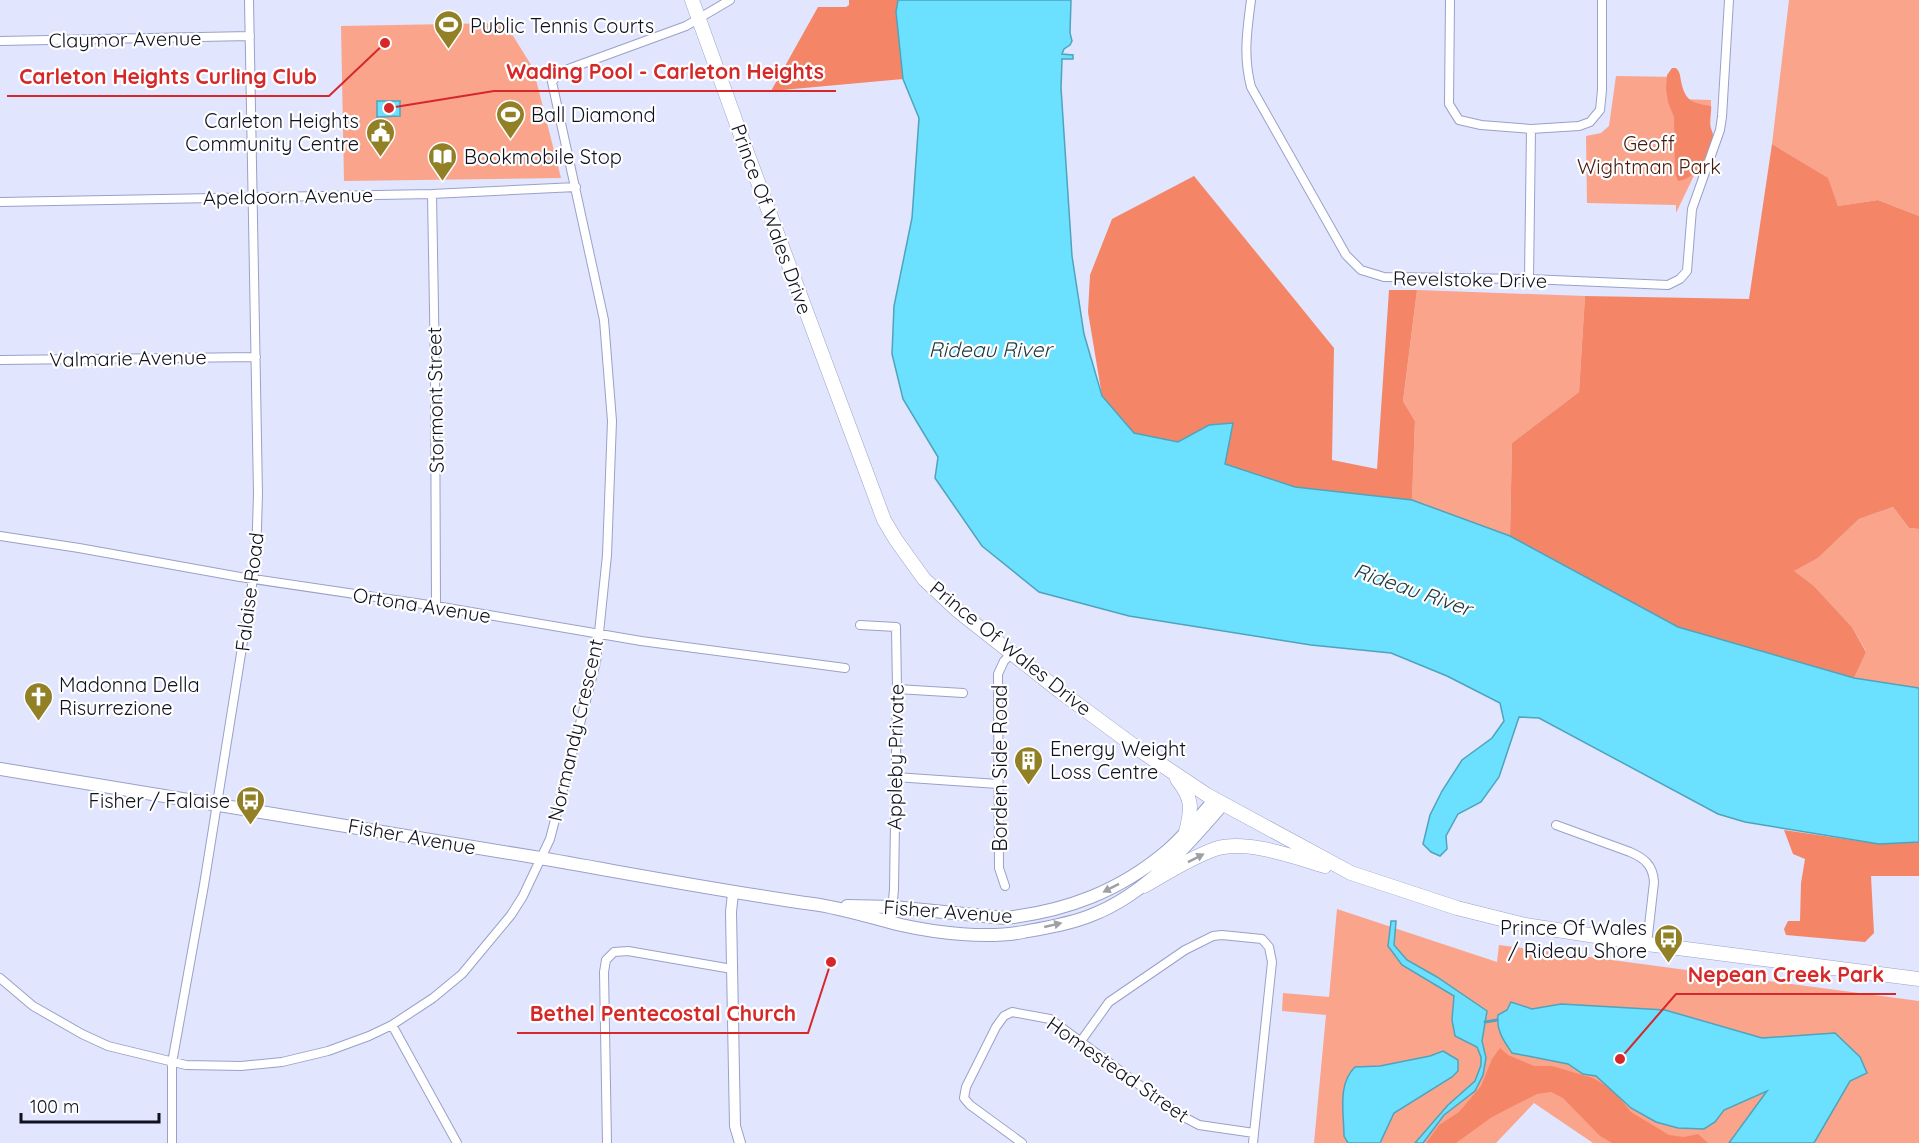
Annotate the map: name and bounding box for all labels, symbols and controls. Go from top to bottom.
sports icon: Public Tennis Courts [433,9,465,51]
place label: Public Tennis Courts [470,13,654,38]
street label: Claymor Avenue [48,25,202,53]
callout: Wading Pool - Carleton Heights [494,52,836,91]
callout: Carleton Heights Curling Club [7,57,329,96]
text: Wading Pool - Carleton Heights [506,58,824,84]
text: Carleton Heights Curling Club [19,63,317,89]
sports icon: Ball Diamond [494,98,526,140]
place label: Ball Diamond [531,102,656,127]
place label: Carleton Heights Community Centre [185,108,359,156]
public building icon: Carleton Heights Community Centre [364,116,396,158]
street label: Prince Of Wales Drive [726,121,818,317]
park label: Geoff Wightman Park [1577,131,1721,179]
library icon: Bookmobile Stop [427,140,459,182]
place label: Bookmobile Stop [464,144,622,169]
street label: Apeldoorn Avenue [203,182,373,210]
street label: Revelstoke Drive [1393,265,1547,293]
street label: Stormont Street [421,326,449,473]
water label: Rideau River [929,336,1054,362]
street label: Valmarie Avenue [49,344,207,372]
street label: Falaise Road [229,531,269,653]
water label: Rideau River [1351,557,1478,622]
street label: Prince Of Wales Drive [925,575,1097,721]
street label: Ortona Avenue [351,582,493,628]
street label: Normandy Crescent [542,636,608,824]
place label: Madonna Della Risurrezione [59,672,200,720]
church icon: Madonna Della Risurrezione [22,680,54,722]
street label: Appleby Private [881,684,909,830]
street label: Borden Side Road [987,685,1012,851]
place label: Energy Weight Loss Centre [1050,736,1186,784]
building icon: Energy Weight Loss Centre [1013,744,1045,786]
bus stop icon: Fisher / Falaise [235,784,267,826]
place label: Fisher / Falaise [89,788,230,813]
street label: Fisher Avenue [346,812,478,860]
one-way arrow [1187,853,1204,863]
one-way arrow [1102,883,1119,893]
street label: Fisher Avenue [883,894,1013,928]
place label: Prince Of Wales / Rideau Shore [1500,915,1647,963]
one-way arrow [1044,920,1062,930]
bus stop icon: Prince Of Wales / Rideau Shore [1652,922,1684,964]
callout: Nepean Creek Park [1676,955,1896,994]
text: Nepean Creek Park [1688,961,1884,987]
callout: Bethel Pentecostal Church [517,994,808,1033]
text: Bethel Pentecostal Church [530,1000,796,1026]
street label: Homestead Street [1042,1011,1194,1127]
scale bar [21,1086,159,1124]
text: 100 m [30,1095,79,1118]

